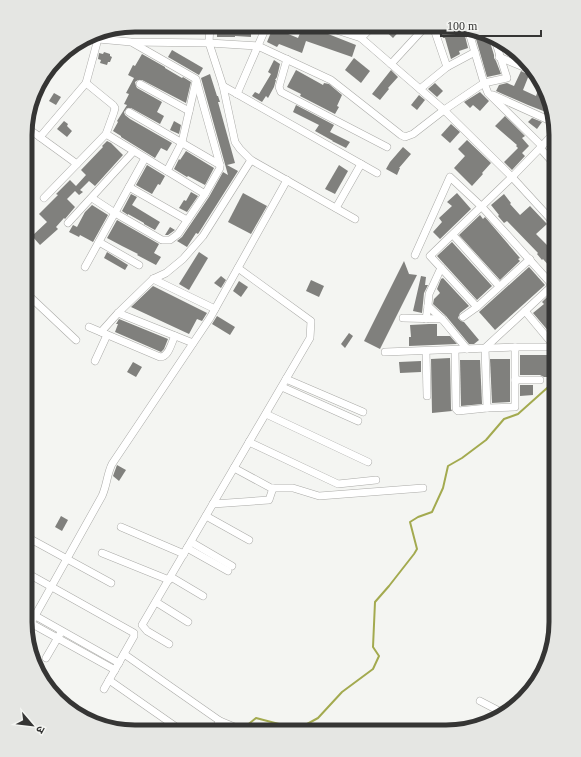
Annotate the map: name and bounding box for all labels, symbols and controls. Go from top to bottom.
scale bar [441,12,541,38]
text: 100 m [447,19,478,33]
north arrow [12,705,52,745]
text: उ [34,724,48,736]

